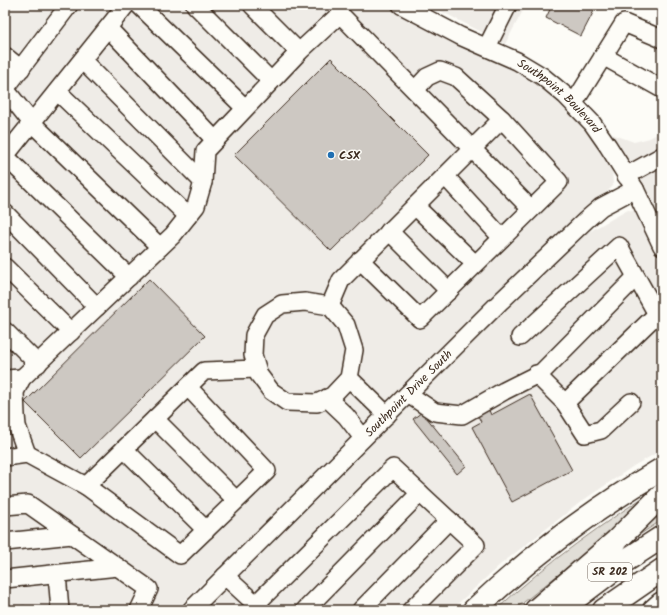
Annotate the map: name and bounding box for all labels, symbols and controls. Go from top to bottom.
street label: Southpoint Boulevard [514,54,606,138]
place label: CSX [339,146,361,165]
marker: CSX [326,150,336,160]
street label: Southpoint Drive South [360,345,457,441]
road number: SR 202 [588,563,632,581]

